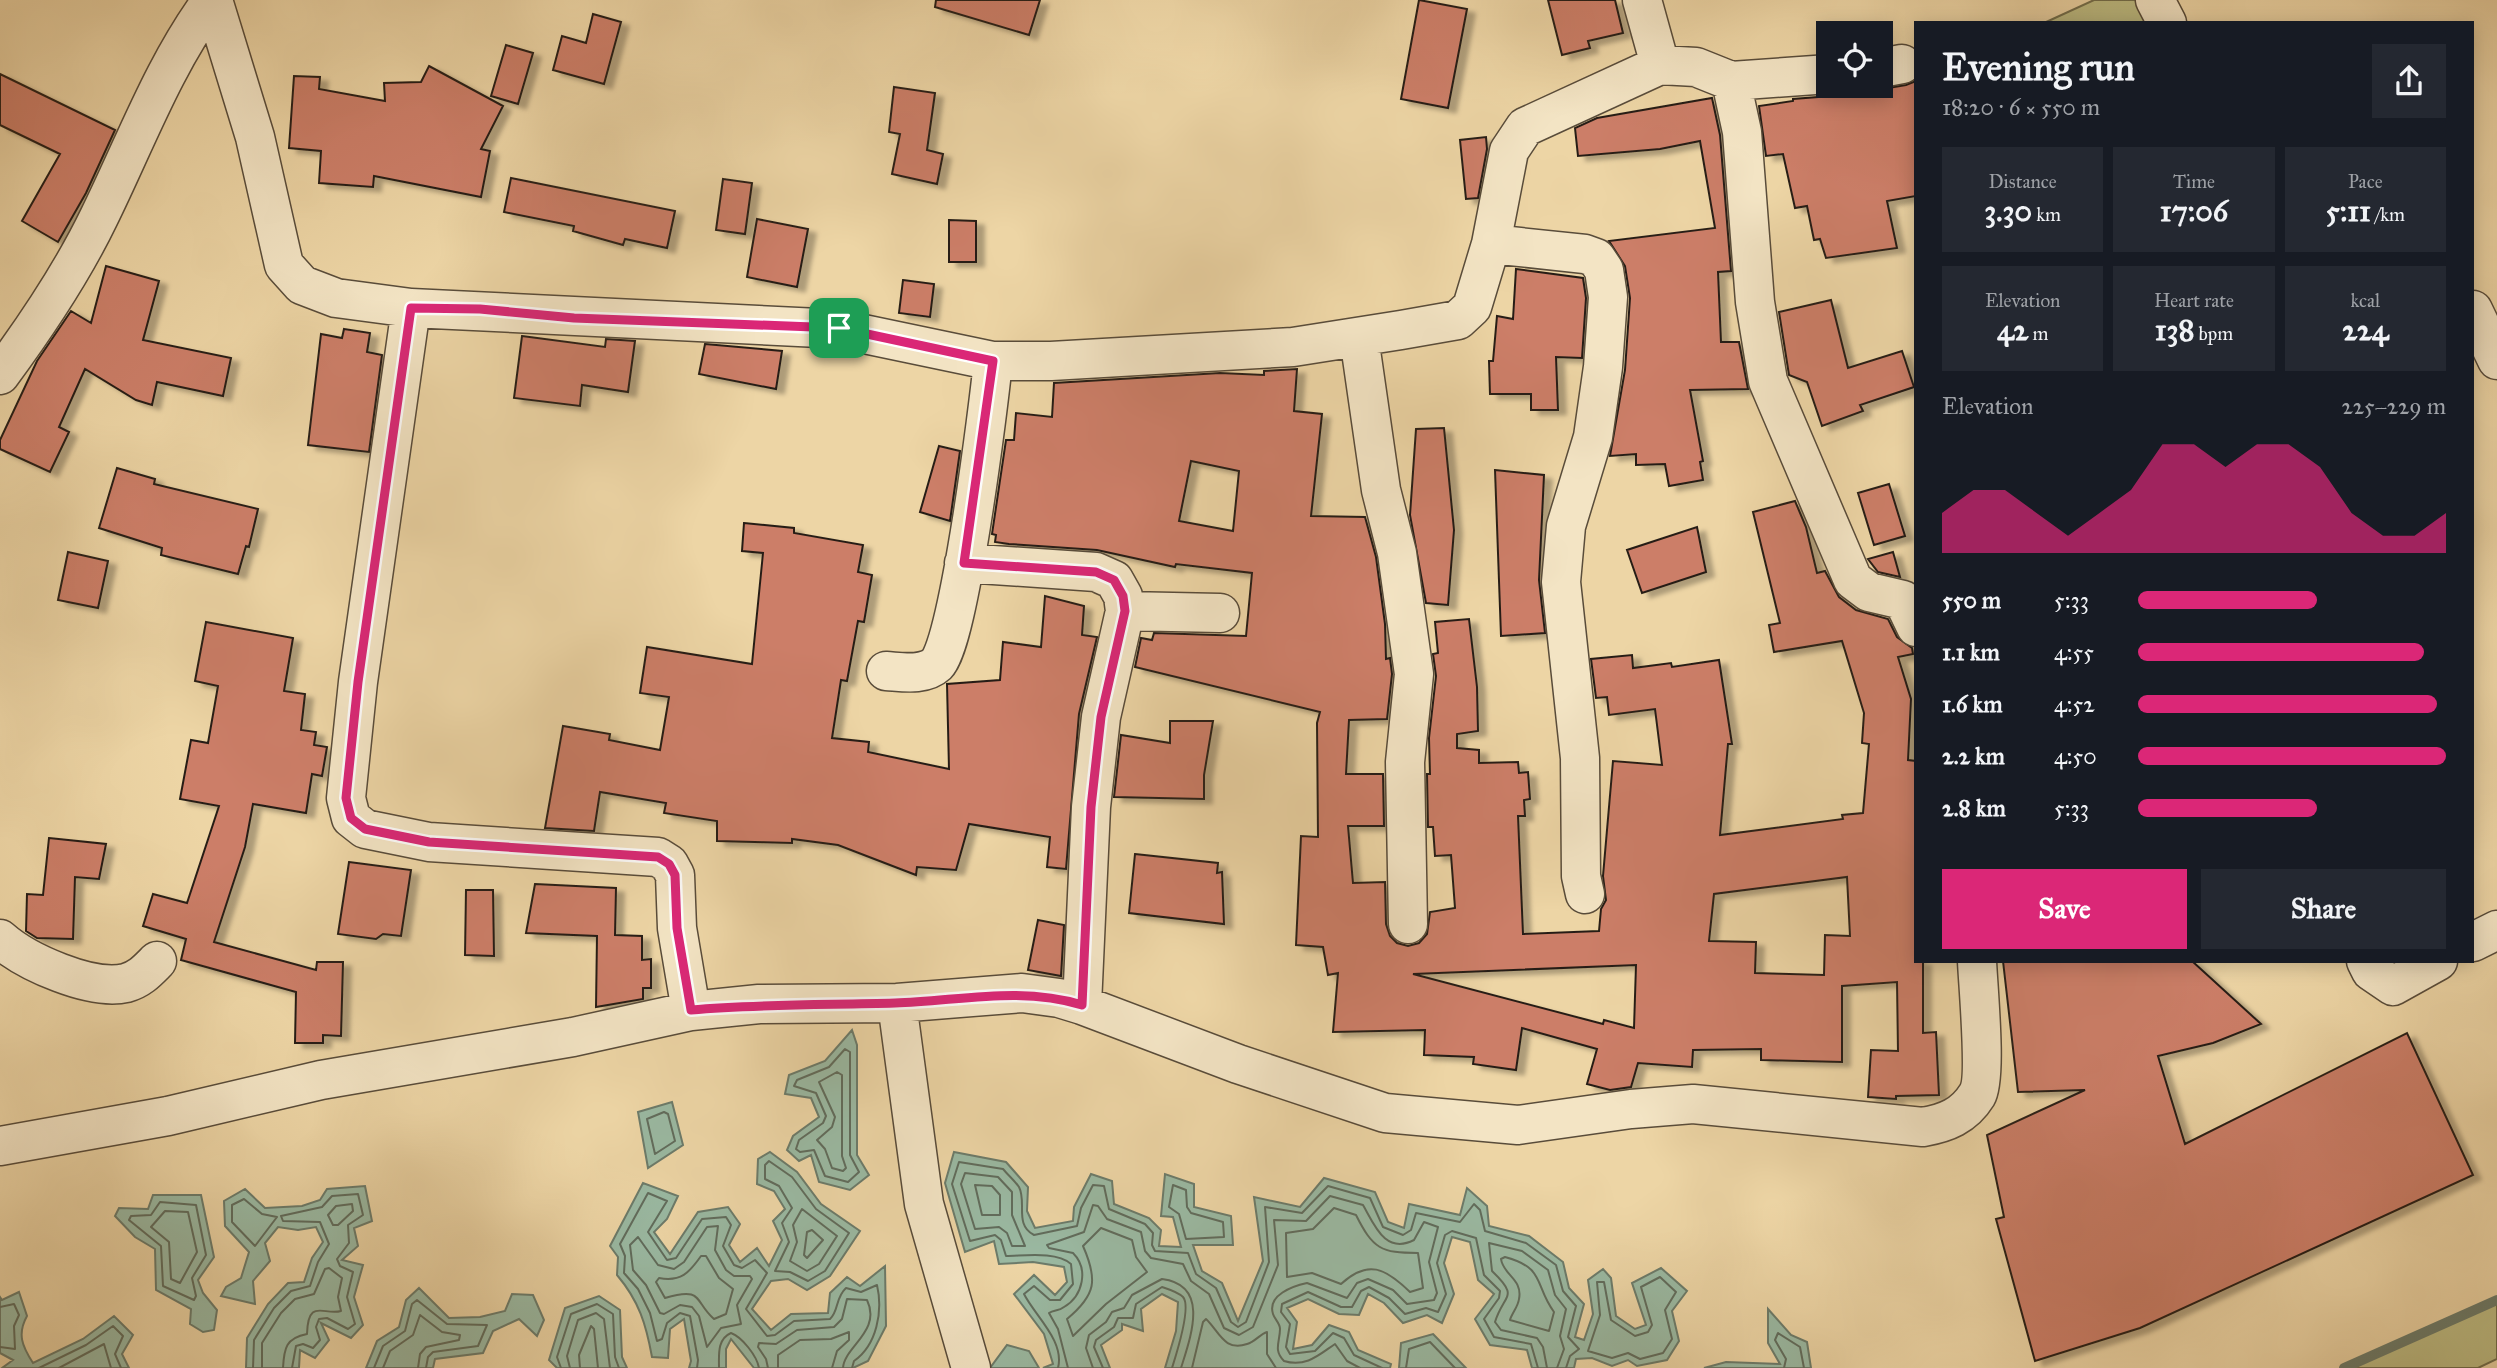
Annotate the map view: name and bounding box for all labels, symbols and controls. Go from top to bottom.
map controls [1816,21,1893,98]
button: locate [1816,21,1893,98]
text: Evening run [1942,44,2135,90]
button: share [2372,44,2446,118]
text: 18:20 · 6 × 550 m [1942,93,2100,121]
text: Distance [1989,170,2057,193]
text: Time [2173,170,2215,193]
text: Pace [2348,170,2383,193]
text: 3.30 [1984,193,2032,229]
text: 17:06 [2160,193,2228,229]
text: 5:11 [2326,193,2371,229]
text: km [2032,203,2061,226]
text: /km [2371,203,2405,226]
text: Elevation [1985,289,2060,312]
text: Heart rate [2154,289,2234,312]
text: kcal [2350,289,2380,312]
pin [809,298,869,358]
icon: arrive [820,309,858,347]
text: 42 [1997,312,2028,348]
text: 138 [2155,312,2195,348]
text: 224 [2342,312,2388,348]
text: m [2028,322,2048,345]
text: bpm [2195,322,2233,345]
text: Elevation [1942,392,2033,420]
text: 225–229 m [2342,392,2446,420]
text: 550 m [1942,586,2001,614]
text: 5:33 [2054,586,2089,614]
text: 1.1 km [1942,638,2000,666]
text: 4:55 [2054,638,2094,666]
text: 1.6 km [1942,690,2003,718]
text: 4:52 [2054,690,2095,718]
text: 2.2 km [1942,742,2005,770]
text: 4:50 [2054,742,2097,770]
text: 2.8 km [1942,794,2006,822]
text: 5:33 [2054,794,2089,822]
button: Save [1942,869,2187,949]
button: Share [2201,869,2446,949]

